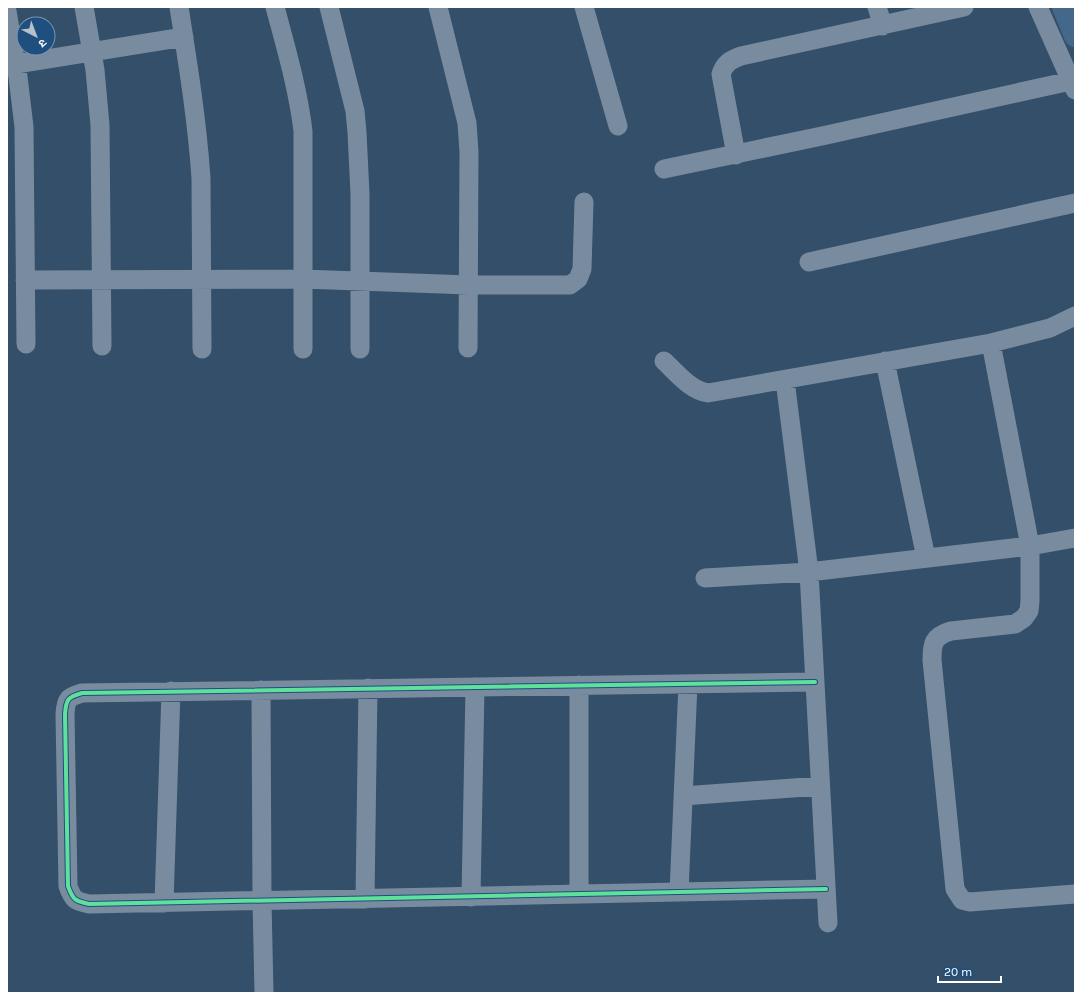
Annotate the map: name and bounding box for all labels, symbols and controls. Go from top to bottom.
north arrow [16,16,56,56]
text: उ [35,36,49,50]
scale bar [938,958,1001,984]
text: 20 m [944,965,972,979]

